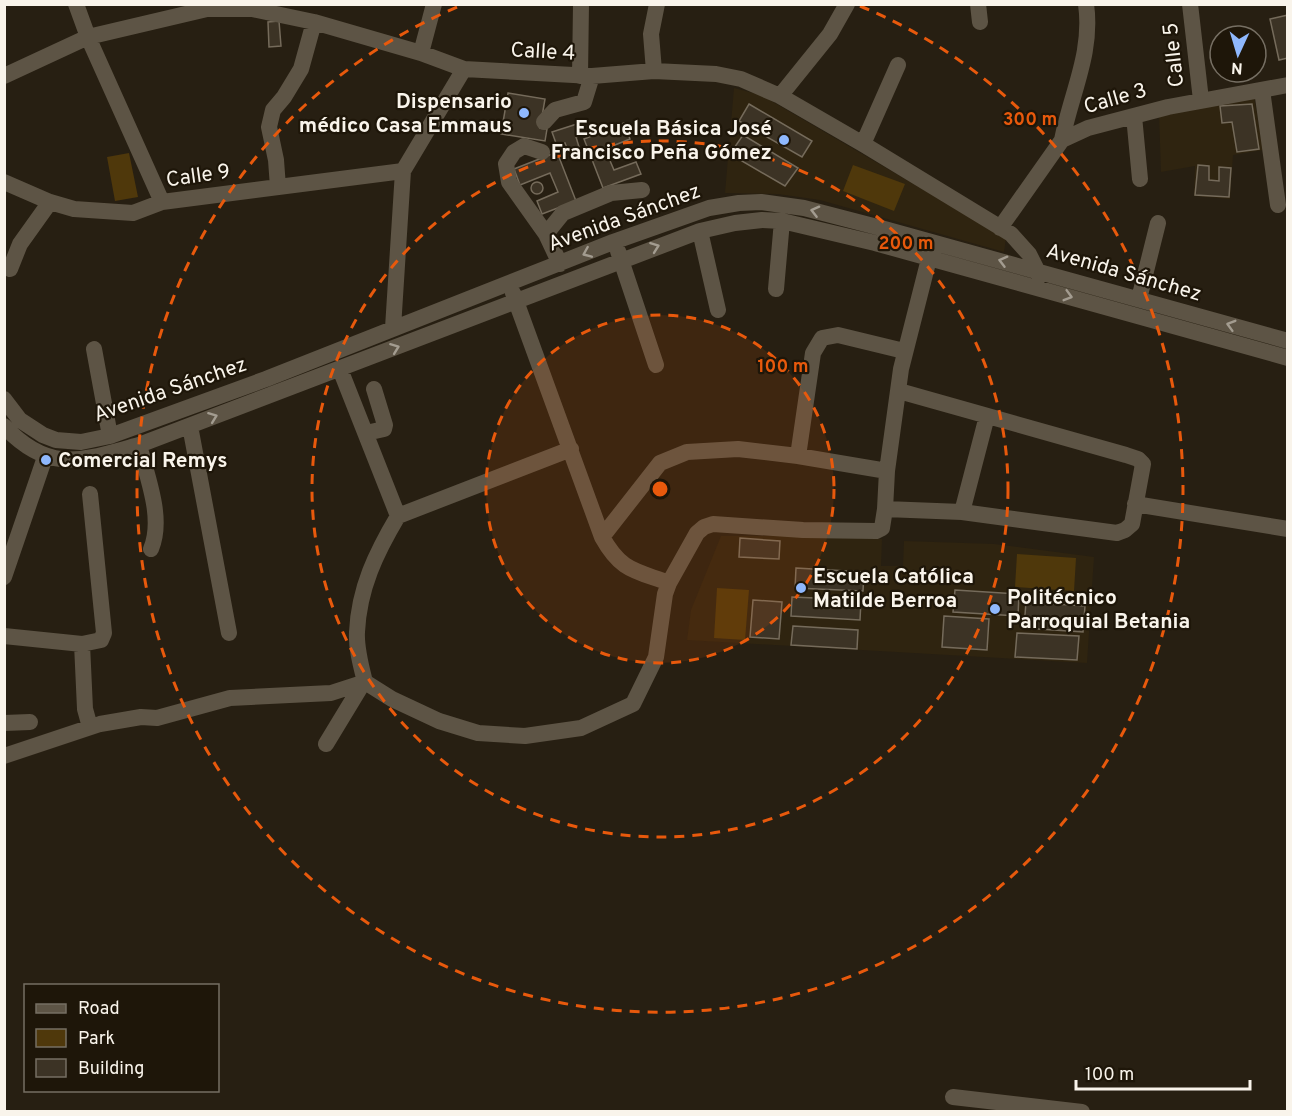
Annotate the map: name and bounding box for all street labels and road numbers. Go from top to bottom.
street label: Calle 5 [1158,21,1191,89]
street label: Calle 4 [510,37,576,68]
street label: Calle 3 [1081,78,1150,121]
street label: Calle 9 [164,159,232,194]
street label: Avenida Sánchez [545,178,704,259]
street label: Avenida Sánchez [1043,238,1204,309]
street label: Avenida Sánchez [90,352,251,429]

